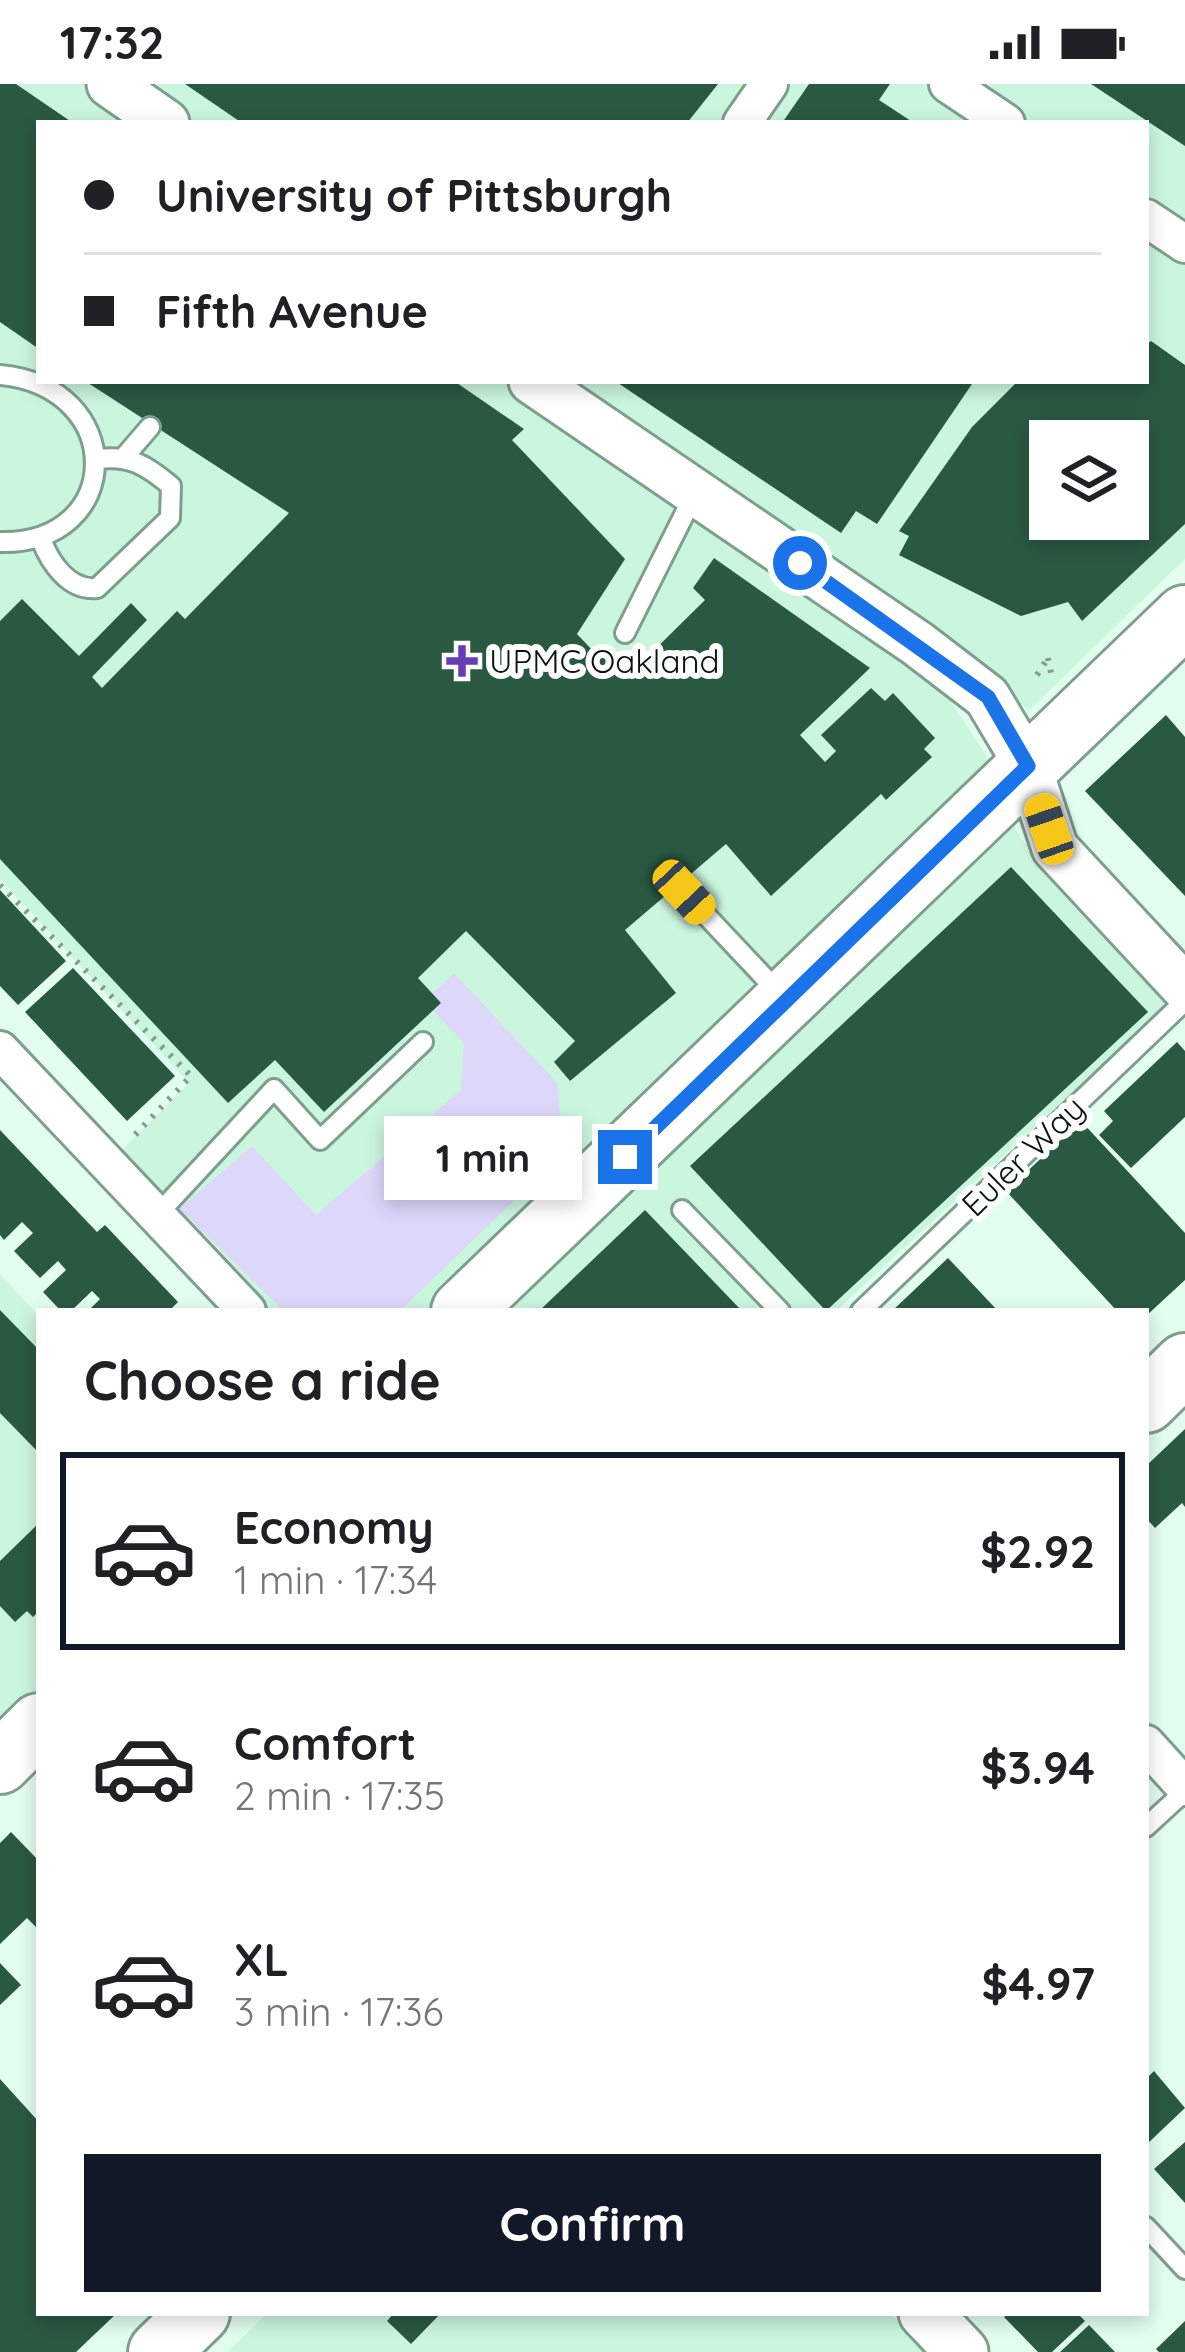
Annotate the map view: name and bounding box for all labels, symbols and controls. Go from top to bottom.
text: 17:32 [60,14,164,70]
text: University of Pittsburgh [156,167,672,223]
text: Fifth Avenue [156,283,428,339]
map controls [1029,420,1149,540]
button: layers [1029,420,1149,540]
route start [773,536,827,590]
place label: UPMC Oakland [489,640,719,681]
marker: UPMC Oakland [446,645,478,677]
car [1020,789,1078,869]
car [646,853,722,931]
street label: Euler Way [953,1087,1093,1224]
callout: 1 min [385,1115,583,1199]
route end [598,1130,652,1184]
text: 1 min [436,1133,530,1182]
text: Choose a ride [84,1346,441,1414]
icon: car [90,1497,198,1605]
text: Economy [234,1499,434,1555]
text: $2.92 [980,1523,1095,1579]
text: 1 min · 17:34 [234,1555,437,1604]
icon: car [90,1713,198,1821]
text: Comfort [234,1715,416,1771]
text: $3.94 [981,1739,1095,1795]
text: 2 min · 17:35 [234,1771,445,1820]
icon: car [90,1929,198,2037]
text: XL [234,1931,289,1987]
text: $4.97 [982,1955,1095,2011]
text: 3 min · 17:36 [234,1987,444,2036]
button: Confirm [84,2154,1101,2292]

